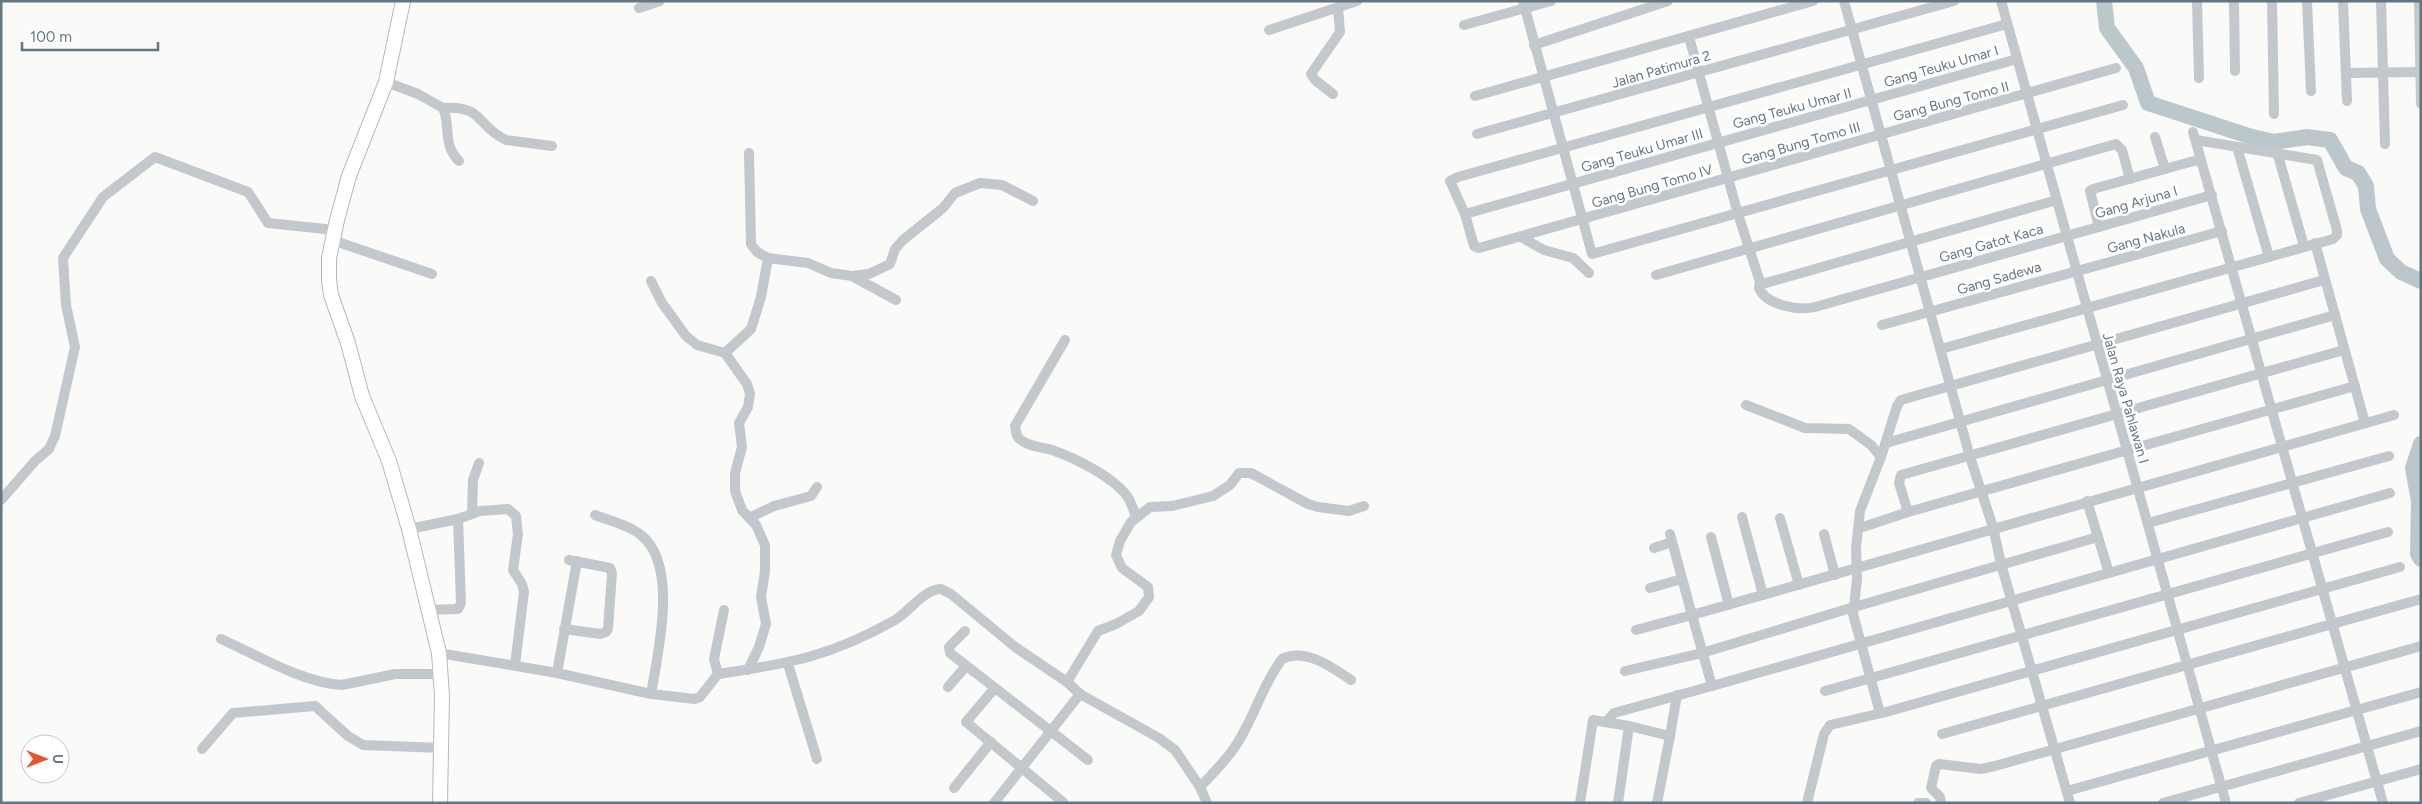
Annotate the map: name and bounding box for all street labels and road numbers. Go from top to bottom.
street label: Gang Teuku Umar I [1882,42,2000,91]
street label: Jalan Patimura 2 [1610,47,1713,92]
street label: Gang Bung Tomo II [1891,78,2011,125]
street label: Gang Teuku Umar II [1731,84,1853,133]
street label: Gang Bung Tomo III [1740,118,1863,169]
street label: Gang Teuku Umar III [1579,125,1705,176]
street label: Gang Bung Tomo IV [1590,161,1715,212]
street label: Gang Arjuna I [2093,183,2179,222]
street label: Gang Nakula [2105,220,2187,257]
street label: Gang Gatot Kaca [1937,221,2045,266]
street label: Gang Sadewa [1955,258,2043,299]
street label: Jalan Raya Pahlawan I [2099,331,2152,466]

